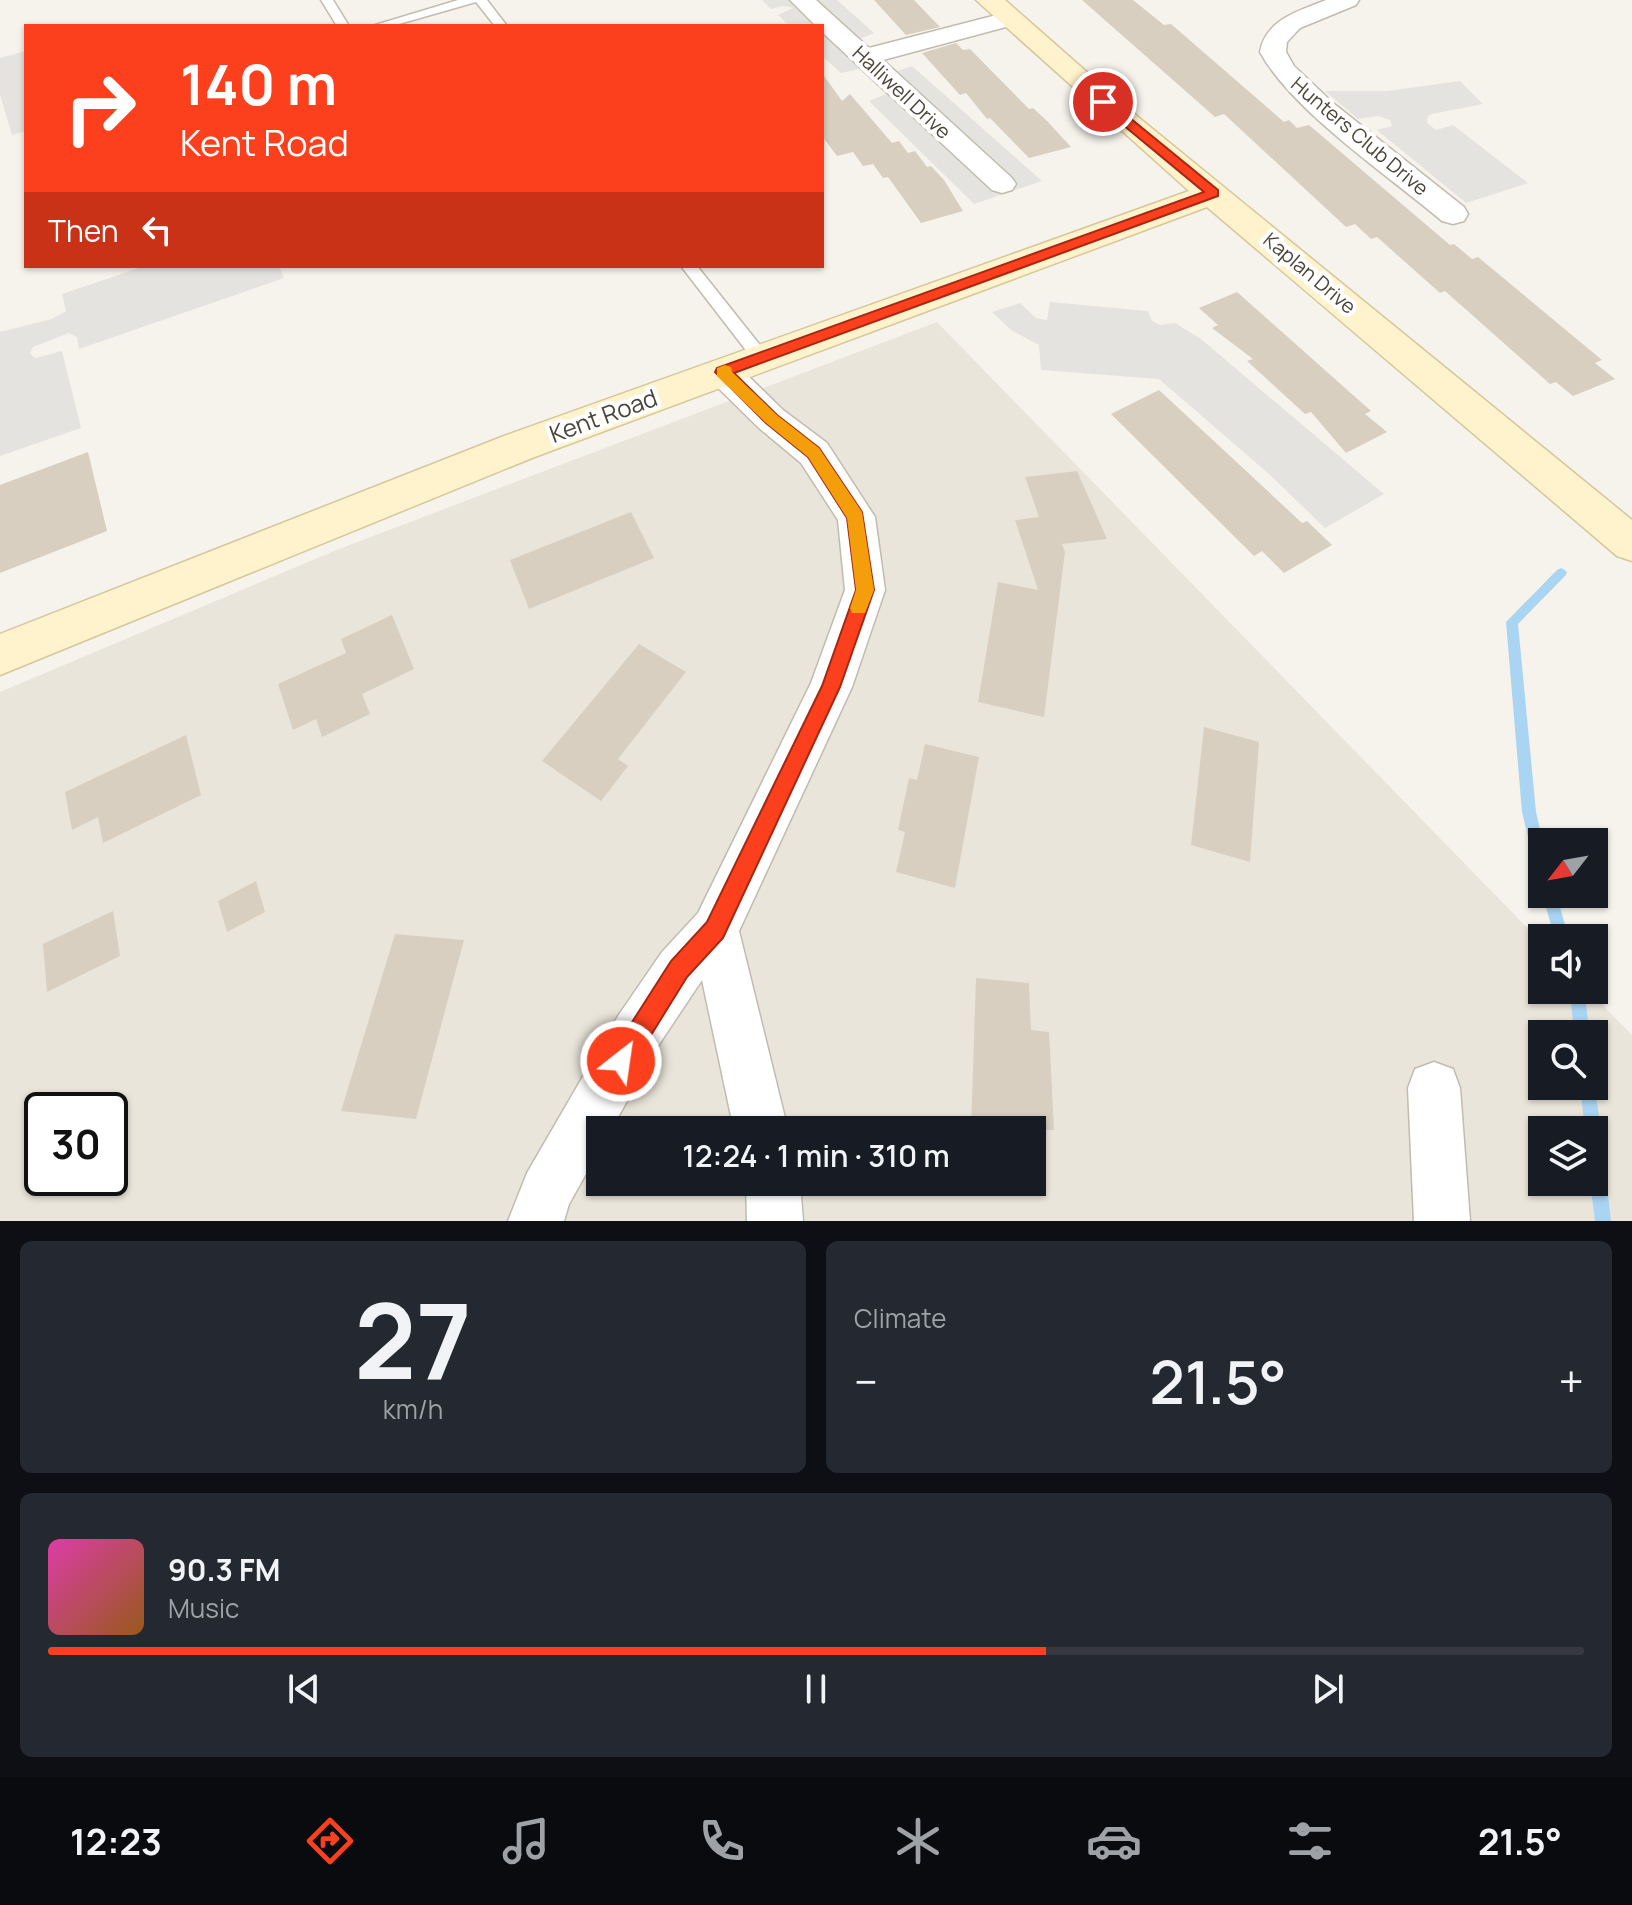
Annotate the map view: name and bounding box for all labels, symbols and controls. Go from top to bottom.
street label: Halliwell Drive [847,39,957,145]
text: 140 m [180,45,337,122]
icon: right [48,56,152,160]
pin [1069,68,1137,136]
street label: Hunters Club Drive [1286,71,1434,201]
icon: arrive [1081,80,1125,124]
text: Kent Road [180,118,349,167]
icon: left [135,208,179,252]
text: Then [48,210,119,251]
street label: Kaplan Drive [1258,226,1362,320]
street label: Kent Road [544,380,662,450]
north arrow [1528,828,1608,908]
map controls [1528,828,1608,1196]
button: sound [1528,924,1608,1004]
position arrow [579,1019,663,1103]
button: search [1528,1020,1608,1100]
speed limit sign: 30 [24,1092,128,1196]
button: layers [1528,1116,1608,1196]
text: 12:24 · 1 min · 310 m [682,1135,950,1176]
text: 27 [354,1268,472,1410]
text: Climate [854,1300,946,1336]
text: 21.5° [1150,1340,1287,1422]
text: − [854,1351,878,1411]
text: + [1559,1351,1584,1411]
text: km/h [383,1391,443,1427]
text: 90.3 FM [168,1549,280,1590]
text: Music [168,1590,239,1626]
icon: previous [282,1667,326,1711]
icon: pause [794,1667,838,1711]
icon: next [1306,1667,1350,1711]
icon: directions [302,1813,358,1869]
icon: music [498,1813,554,1869]
icon: phone [694,1813,750,1869]
icon: climate [890,1813,946,1869]
icon: car [1086,1813,1142,1869]
icon: filters [1282,1813,1338,1869]
text: 12:23 [70,1817,162,1866]
text: 21.5° [1478,1817,1562,1866]

